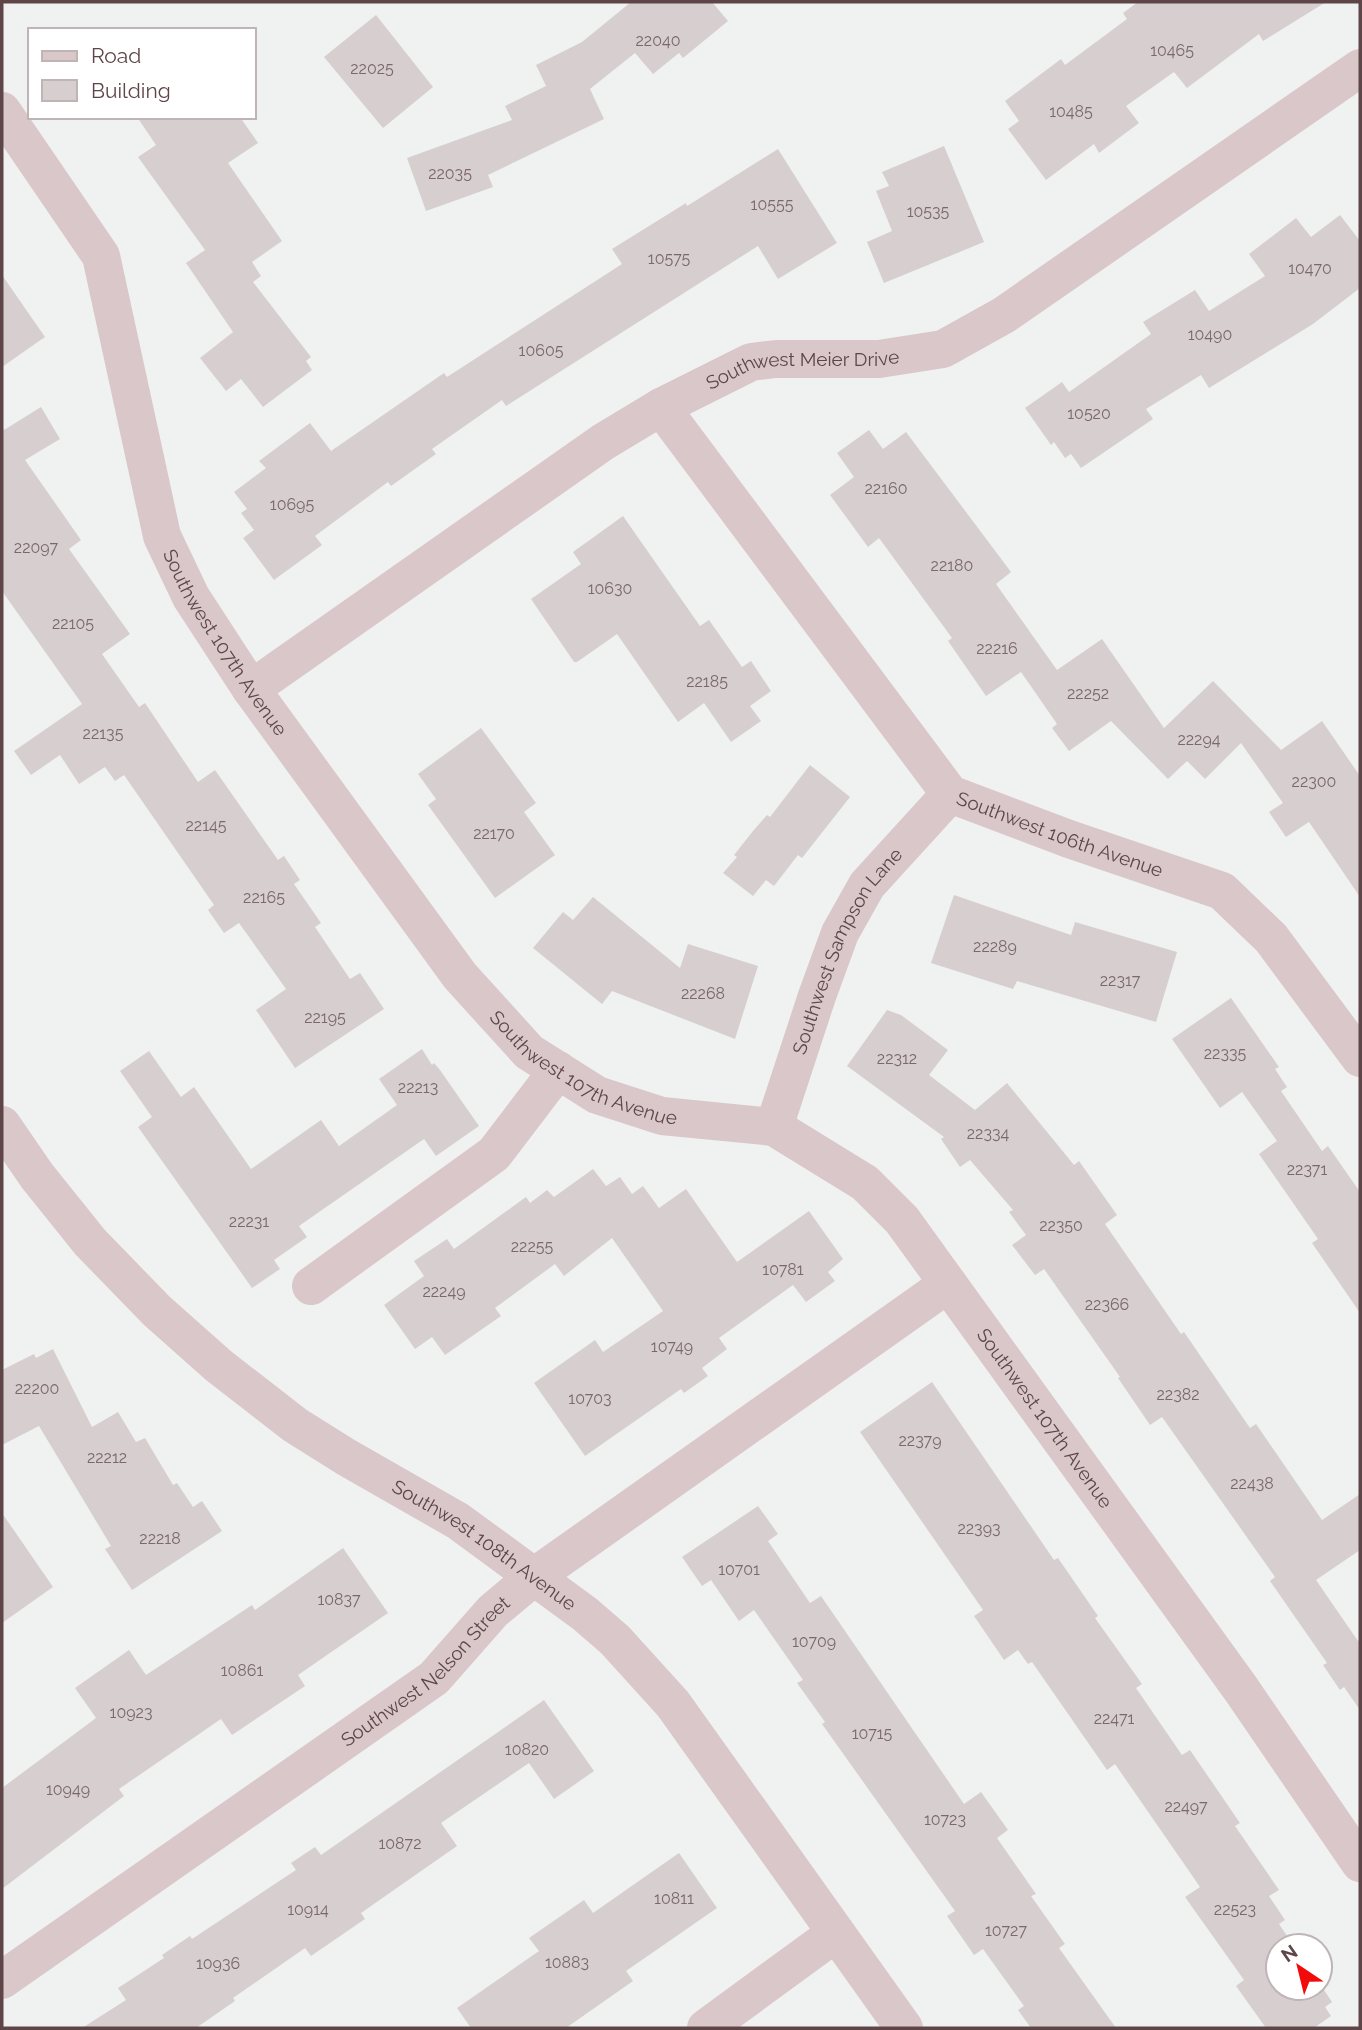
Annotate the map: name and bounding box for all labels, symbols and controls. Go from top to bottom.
legend [28,28,256,119]
house number: 22040 [636,31,681,50]
house number: 10465 [1150,41,1194,60]
text: Road [91,43,141,68]
house number: 22025 [350,59,394,78]
text: Building [91,78,171,103]
house number: 10485 [1049,102,1093,121]
house number: 22035 [428,164,472,183]
house number: 10555 [751,195,794,214]
house number: 10535 [907,202,950,221]
house number: 10575 [648,249,690,268]
house number: 10470 [1288,259,1332,278]
house number: 10490 [1188,325,1232,344]
house number: 10605 [519,341,564,360]
street label: Southwest Meier Drive [702,345,901,394]
house number: 10520 [1067,404,1111,423]
house number: 22160 [865,479,907,498]
house number: 10695 [270,495,314,514]
house number: 22097 [14,538,59,557]
street label: Southwest 107th Avenue [159,545,292,740]
house number: 22180 [931,556,973,575]
house number: 10630 [588,579,632,598]
house number: 22105 [52,614,94,633]
house number: 22216 [976,639,1018,658]
house number: 22185 [686,672,728,691]
house number: 22252 [1067,684,1109,703]
house number: 22135 [83,724,124,743]
house number: 22294 [1177,730,1221,749]
house number: 22300 [1292,772,1336,791]
street label: Southwest 106th Avenue [954,787,1166,881]
house number: 22145 [186,816,227,835]
house number: 22170 [473,824,515,843]
street label: Southwest Sampson Lane [788,843,907,1057]
house number: 22165 [243,888,285,907]
house number: 22289 [973,937,1017,956]
house number: 22317 [1100,971,1141,990]
house number: 22268 [681,984,725,1003]
street label: Southwest 107th Avenue [486,1006,678,1128]
house number: 22195 [304,1008,346,1027]
house number: 22335 [1204,1044,1247,1063]
house number: 22312 [877,1049,917,1068]
house number: 22213 [398,1078,438,1097]
house number: 22334 [967,1124,1010,1143]
house number: 22371 [1287,1160,1327,1179]
house number: 22231 [229,1212,269,1231]
house number: 22350 [1039,1216,1083,1235]
house number: 22255 [511,1237,554,1256]
house number: 10781 [762,1260,804,1279]
house number: 22249 [422,1282,466,1301]
house number: 22366 [1085,1295,1129,1314]
street label: Southwest 107th Avenue [973,1324,1117,1512]
house number: 10749 [651,1337,693,1356]
house number: 22200 [15,1379,59,1398]
house number: 22382 [1156,1385,1200,1404]
house number: 10703 [568,1389,612,1408]
house number: 22379 [898,1431,942,1450]
house number: 22212 [87,1448,127,1467]
house number: 22438 [1230,1474,1274,1493]
street label: Southwest 108th Avenue [389,1475,581,1615]
house number: 22393 [957,1519,1001,1538]
house number: 22218 [139,1529,181,1548]
house number: 10701 [718,1560,760,1579]
house number: 10837 [317,1590,361,1609]
street label: Southwest Nelson Street [337,1591,514,1751]
house number: 10709 [792,1632,836,1651]
house number: 10861 [221,1661,263,1680]
house number: 10923 [110,1703,152,1722]
house number: 22471 [1094,1709,1135,1728]
house number: 10715 [852,1724,893,1743]
house number: 10820 [505,1740,549,1759]
house number: 10949 [46,1780,90,1799]
house number: 22497 [1164,1797,1208,1816]
house number: 10723 [924,1810,966,1829]
house number: 10872 [378,1834,422,1853]
house number: 10811 [654,1889,694,1908]
house number: 10914 [287,1900,329,1919]
house number: 22523 [1214,1900,1256,1919]
house number: 10727 [985,1921,1027,1940]
north arrow [1264,1932,1334,2002]
text: N [1277,1940,1301,1966]
house number: 10883 [545,1953,589,1972]
house number: 10936 [196,1954,240,1973]

